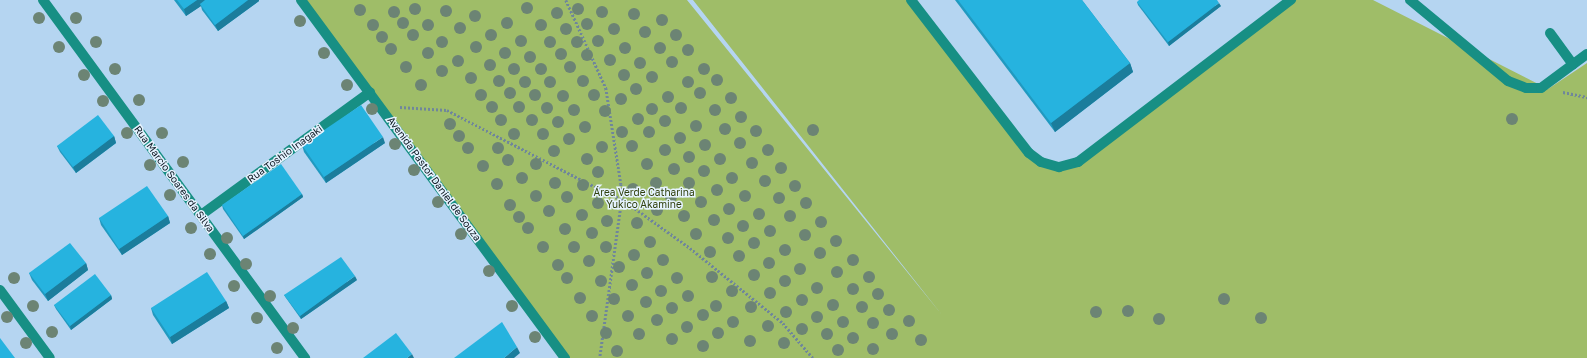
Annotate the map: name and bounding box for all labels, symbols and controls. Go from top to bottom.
street label: Avenida Pastor Daniel de Souza [385,114,483,244]
street label: Rua Toshio Inagaki [245,123,325,185]
street label: Rua Marcio Soares da Silva [131,124,217,234]
park label: Área Verde Catharina Yukico Akamine [593,186,695,210]

